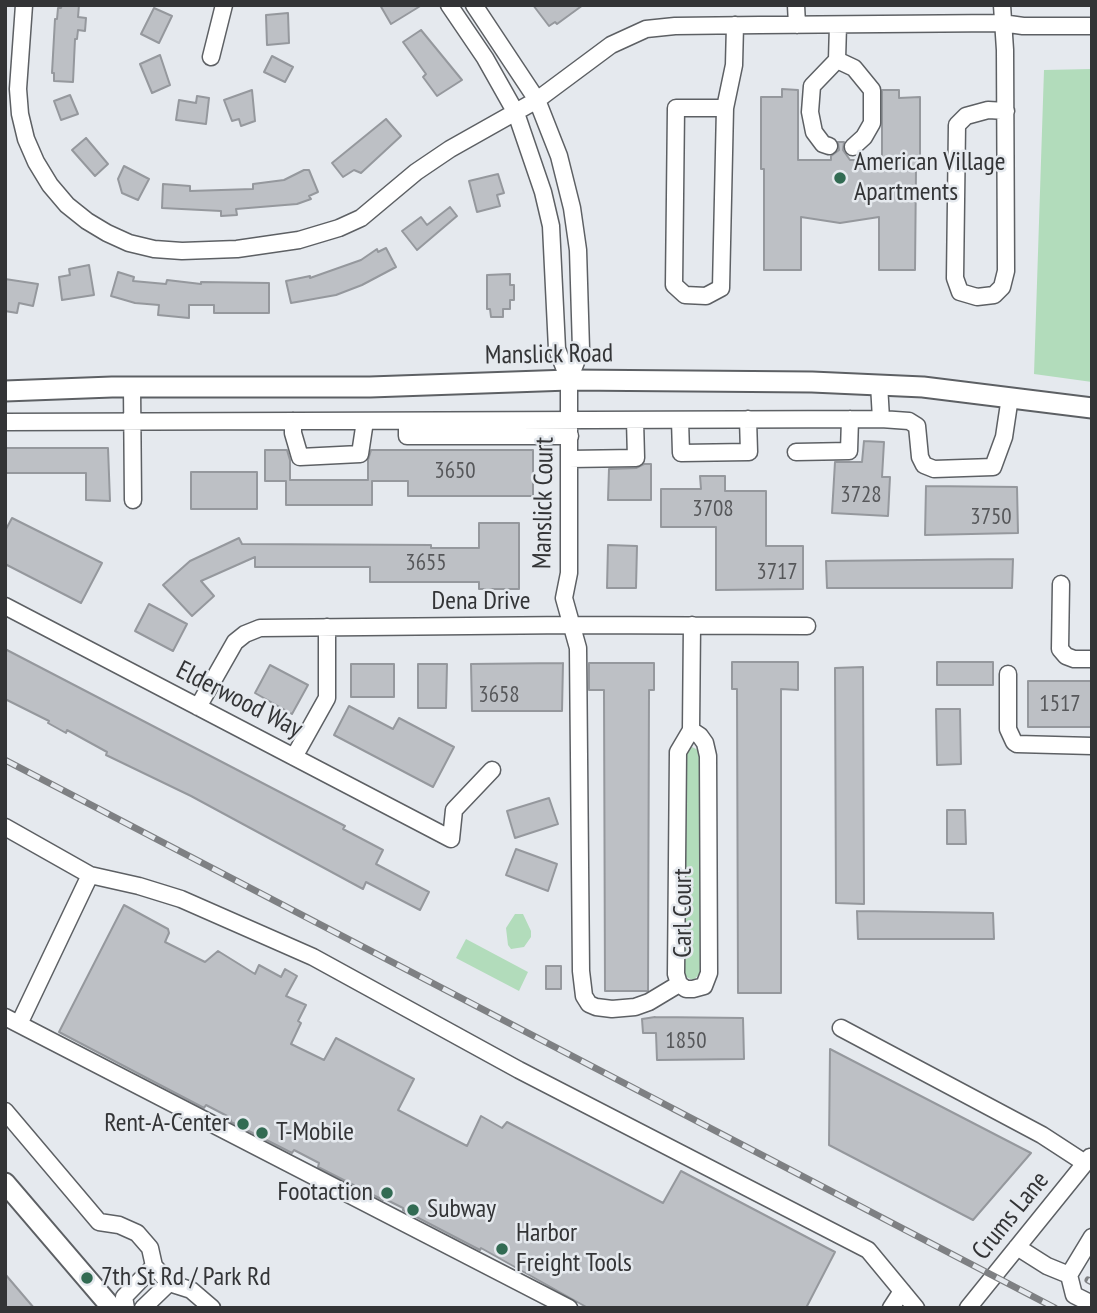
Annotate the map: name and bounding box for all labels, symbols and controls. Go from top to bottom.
place label: American Village Apartments [854,147,1005,208]
marker: American Village Apartments [832,170,848,186]
street label: Manslick Road [485,338,613,372]
street label: Manslick Court [527,437,561,569]
house number: 3650 [434,457,476,485]
house number: 3728 [840,481,882,509]
house number: 3708 [692,495,734,523]
house number: 3750 [970,503,1012,531]
house number: 3655 [405,549,447,577]
house number: 3717 [756,558,798,586]
street label: Dena Drive [432,586,530,618]
street label: Elderwood Way [171,655,307,745]
house number: 3658 [478,681,520,709]
house number: 1517 [1039,690,1081,718]
street label: Carl Court [668,868,700,958]
house number: 1850 [665,1027,707,1055]
place label: Rent-A-Center [104,1108,229,1140]
marker: Rent-A-Center [235,1116,251,1132]
place label: T-Mobile [276,1117,354,1149]
marker: T-Mobile [254,1125,270,1141]
street label: Crums Lane [966,1166,1056,1266]
place label: Footaction [278,1177,373,1209]
marker: Footaction [379,1185,395,1201]
place label: Subway [427,1194,496,1226]
marker: Subway [405,1202,421,1218]
place label: Harbor Freight Tools [516,1218,632,1280]
marker: Harbor Freight Tools [494,1241,510,1257]
place label: 7th St Rd / Park Rd [101,1262,271,1294]
marker: 7th St Rd / Park Rd [79,1270,95,1286]

